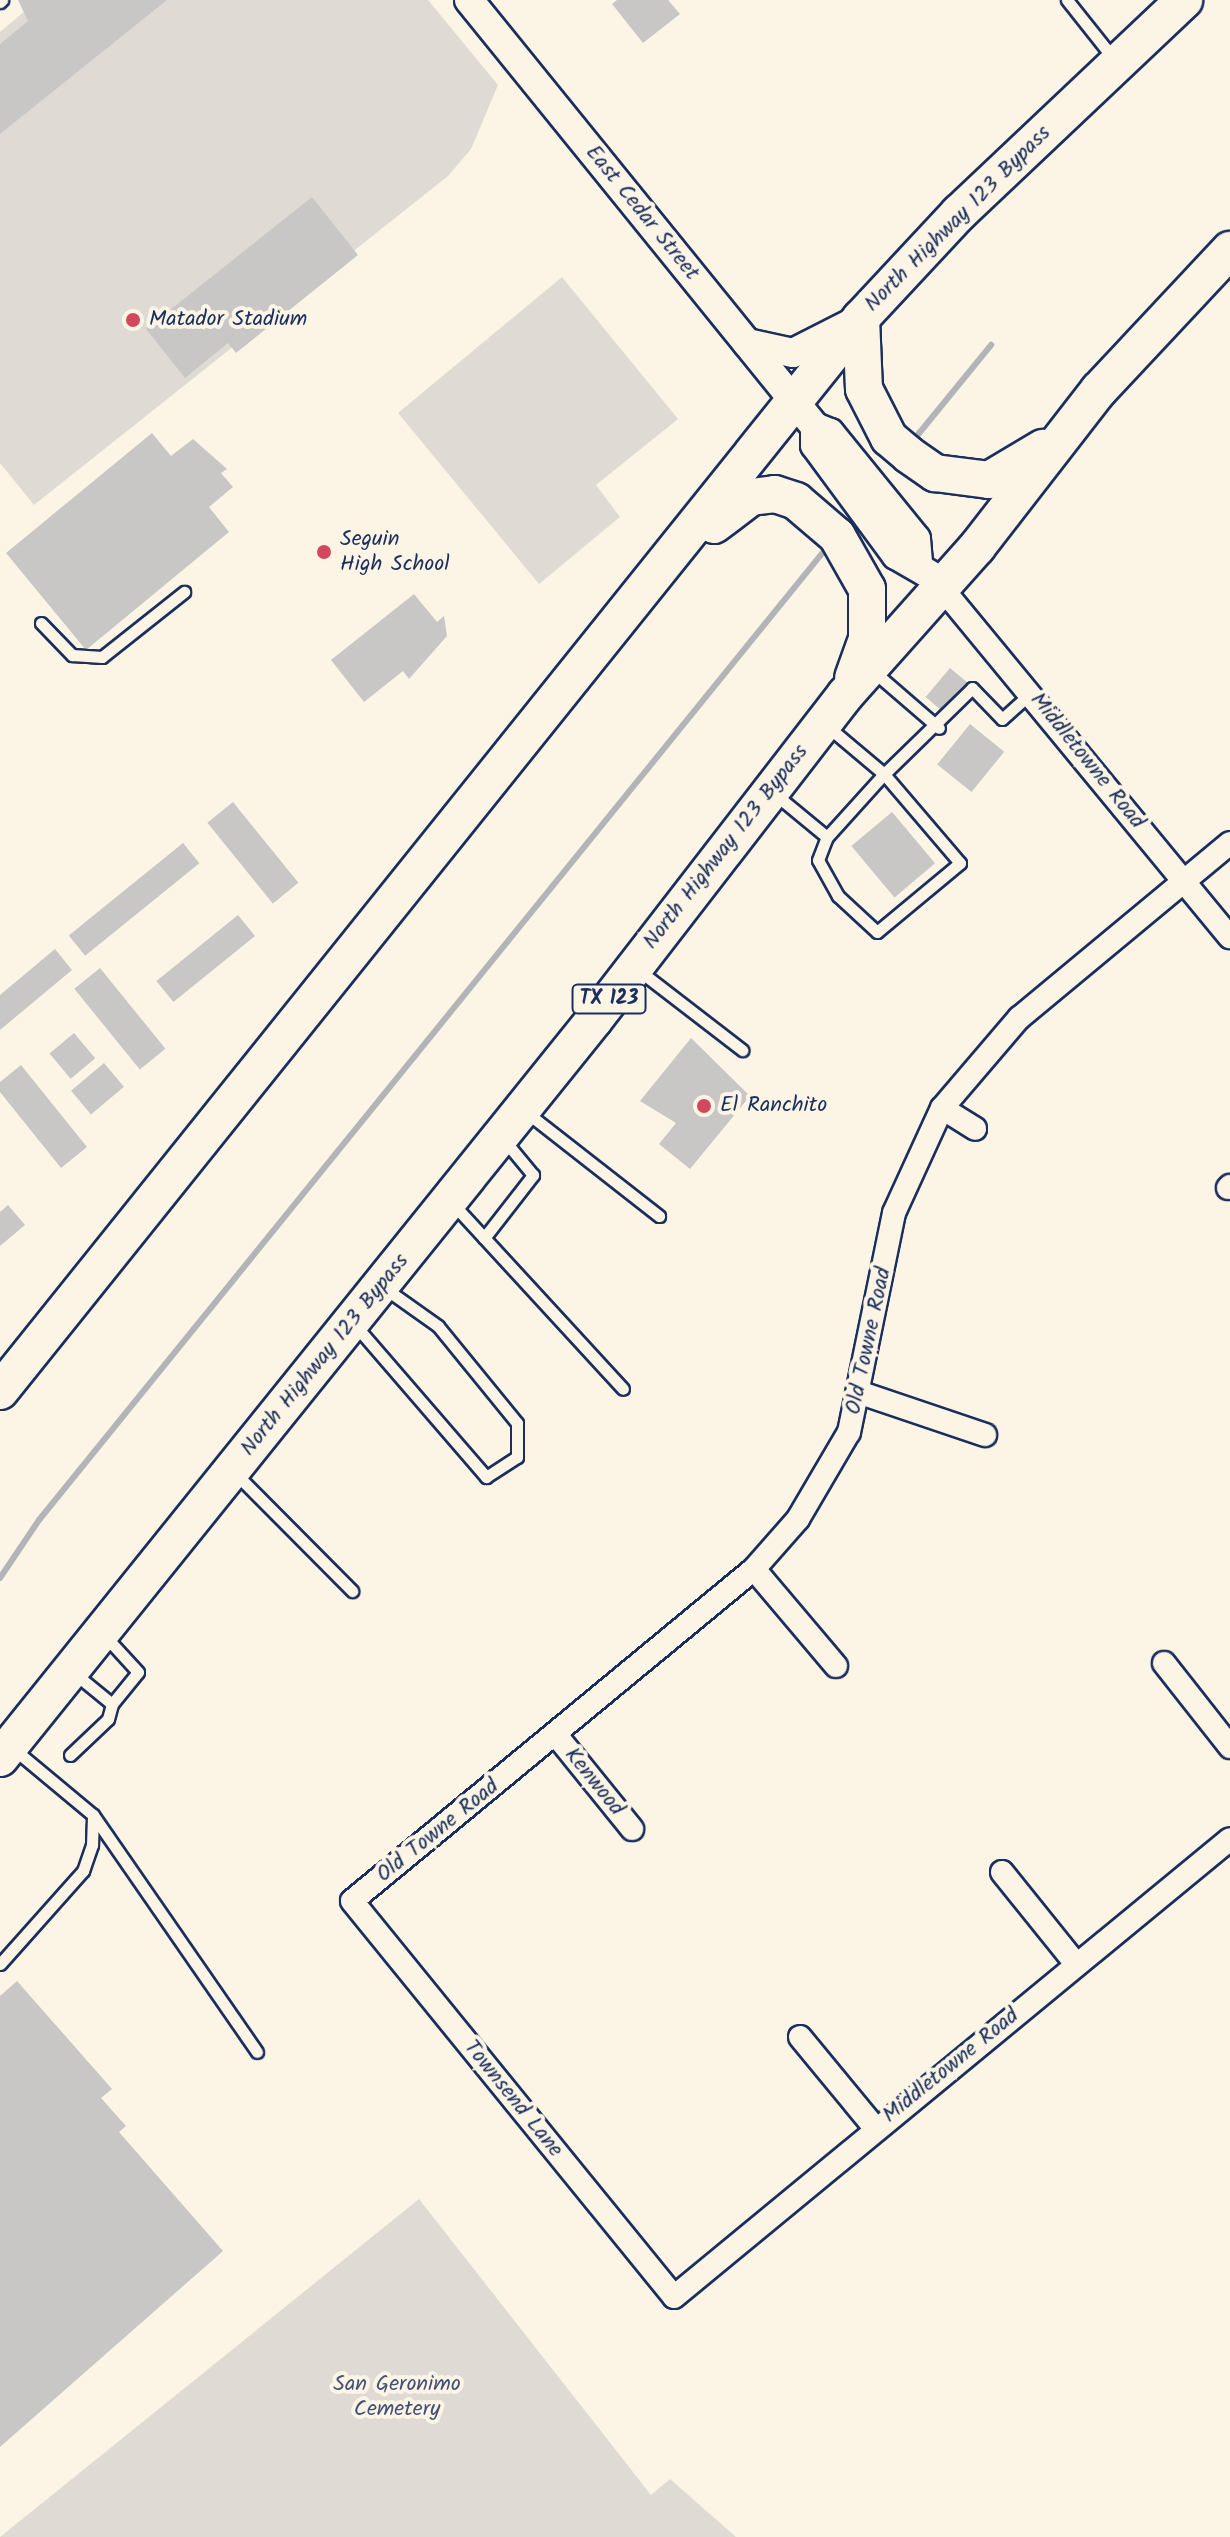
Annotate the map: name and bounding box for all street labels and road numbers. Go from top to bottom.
street label: North Highway 123 Bypass [859,120,1057,318]
street label: East Cedar Street [579,140,705,286]
street label: Middletowne Road [1024,688,1150,834]
street label: North Highway 123 Bypass [638,739,814,955]
road number: TX 123 [571,983,647,1015]
street label: North Highway 123 Bypass [235,1248,415,1462]
street label: Old Towne Road [841,1265,897,1417]
street label: Kenwood [558,1742,630,1822]
street label: Old Towne Road [371,1774,505,1888]
street label: Middletowne Road [878,2003,1024,2129]
street label: Townsend Lane [458,2035,568,2163]

